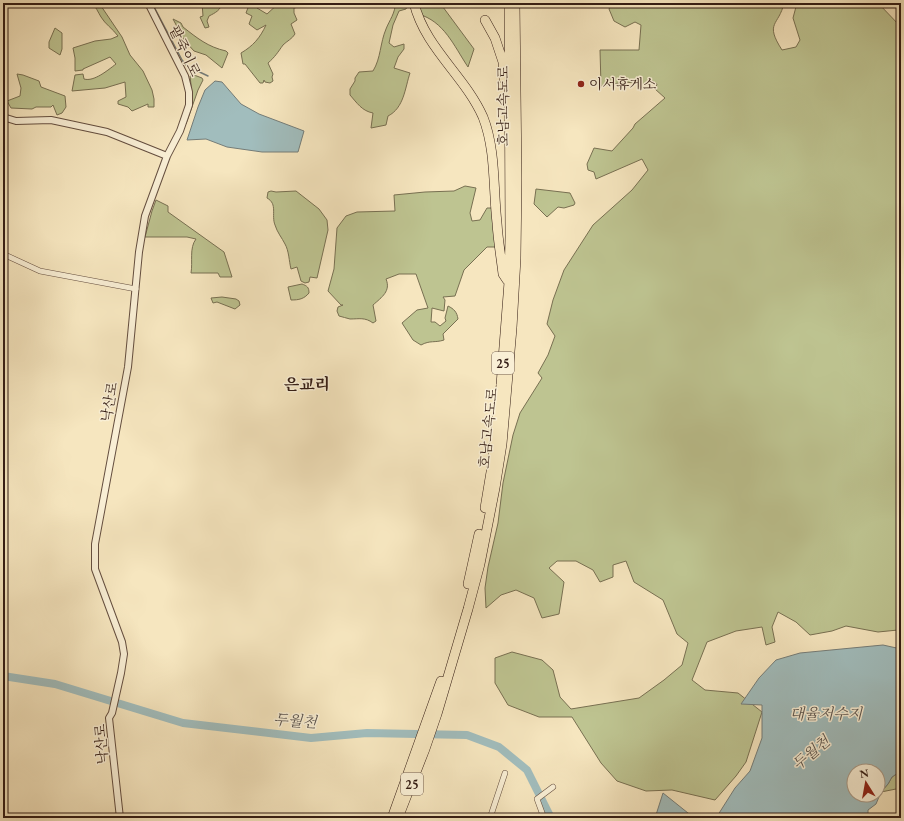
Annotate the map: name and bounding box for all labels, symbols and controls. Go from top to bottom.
street label: 팥죽이로 [165,23,205,80]
street label: 호남고속도로 [494,65,512,147]
place label: 이서휴게소 [589,75,657,93]
marker: 이서휴게소 [576,79,586,89]
road number: 25 [492,352,514,374]
district label: 은교리 [284,374,330,395]
street label: 낙산로 [97,380,121,424]
street label: 호남고속도로 [475,386,501,469]
water label: 대율저수지 [790,704,864,723]
water label: 두월천 [273,710,319,732]
street label: 낙산로 [91,723,111,765]
water label: 두월천 [788,730,835,774]
north arrow [846,763,886,803]
text: N [858,765,870,781]
road number: 25 [401,773,423,795]

